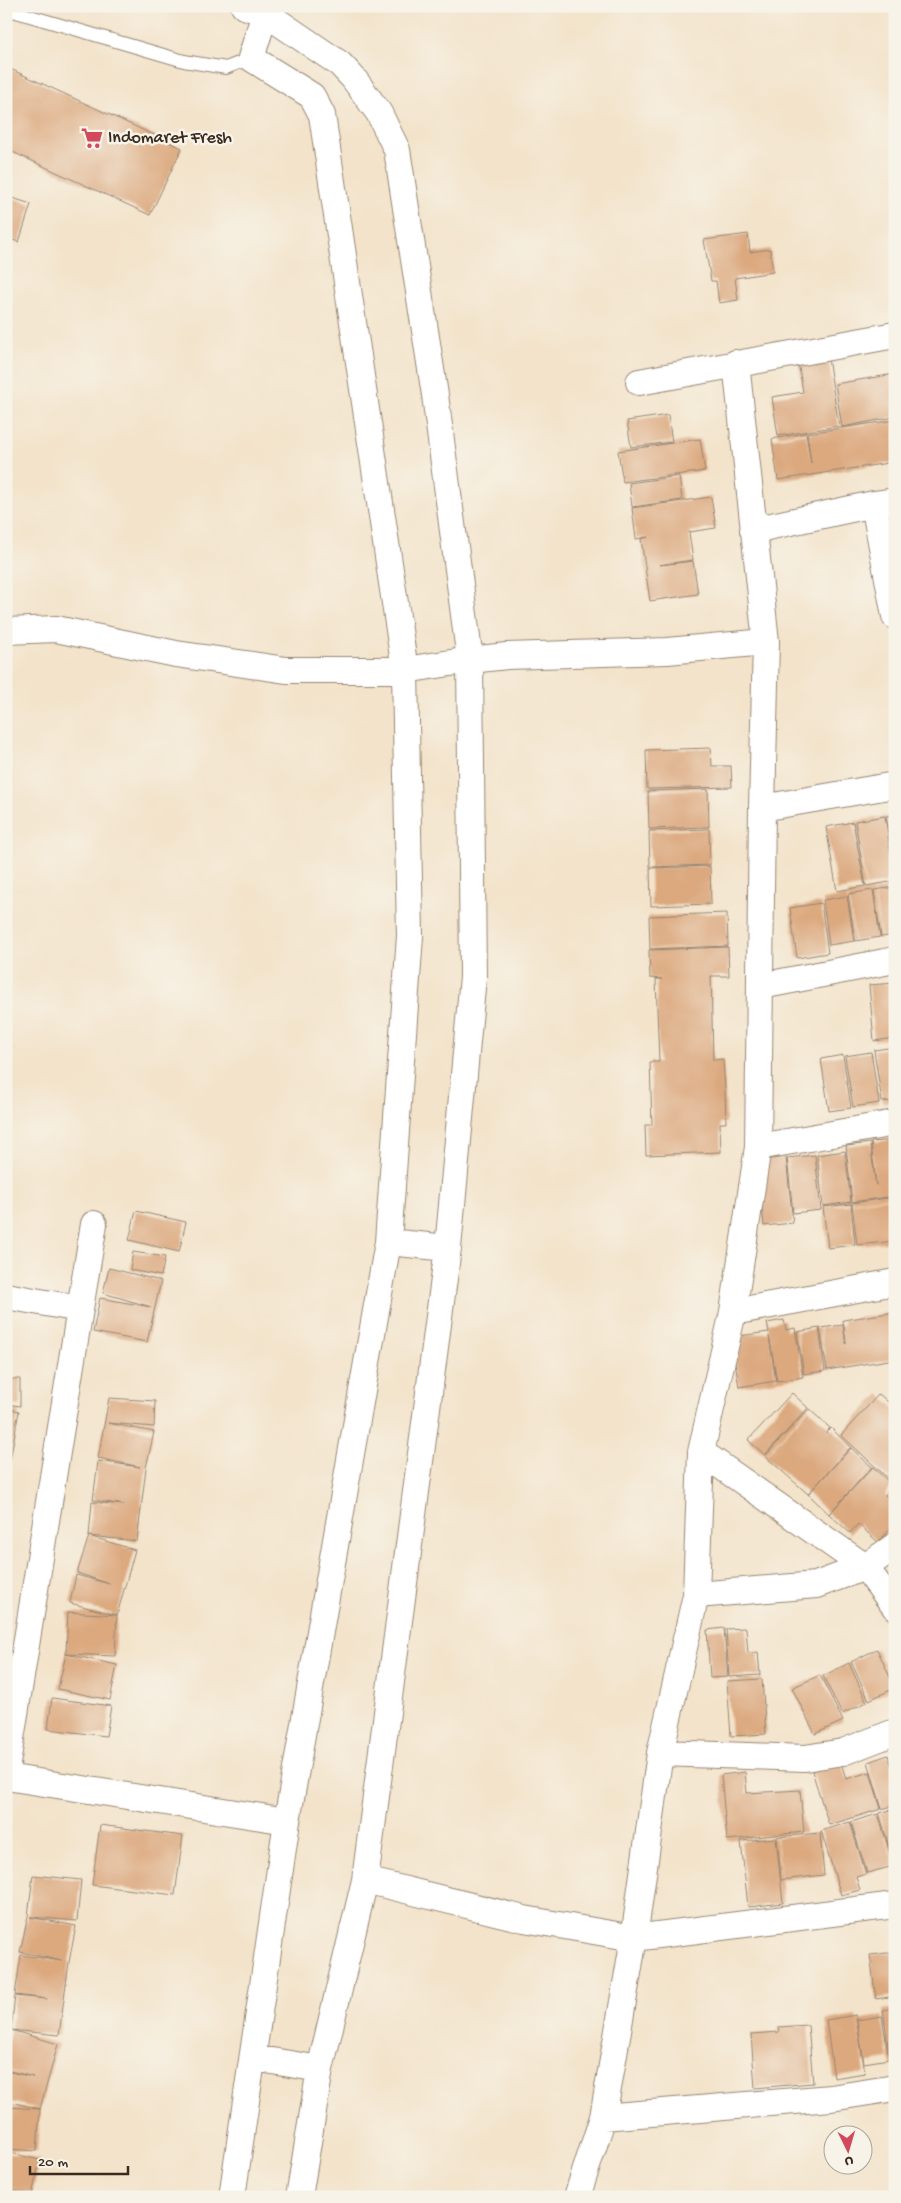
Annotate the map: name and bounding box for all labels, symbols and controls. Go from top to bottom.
supermarket icon: Indomaret Fresh [79,125,105,151]
place label: Indomaret Fresh [108,128,232,149]
north arrow [824,2126,874,2176]
scale bar [30,2143,128,2175]
text: U [844,2152,854,2169]
text: 20 m [38,2154,68,2172]

